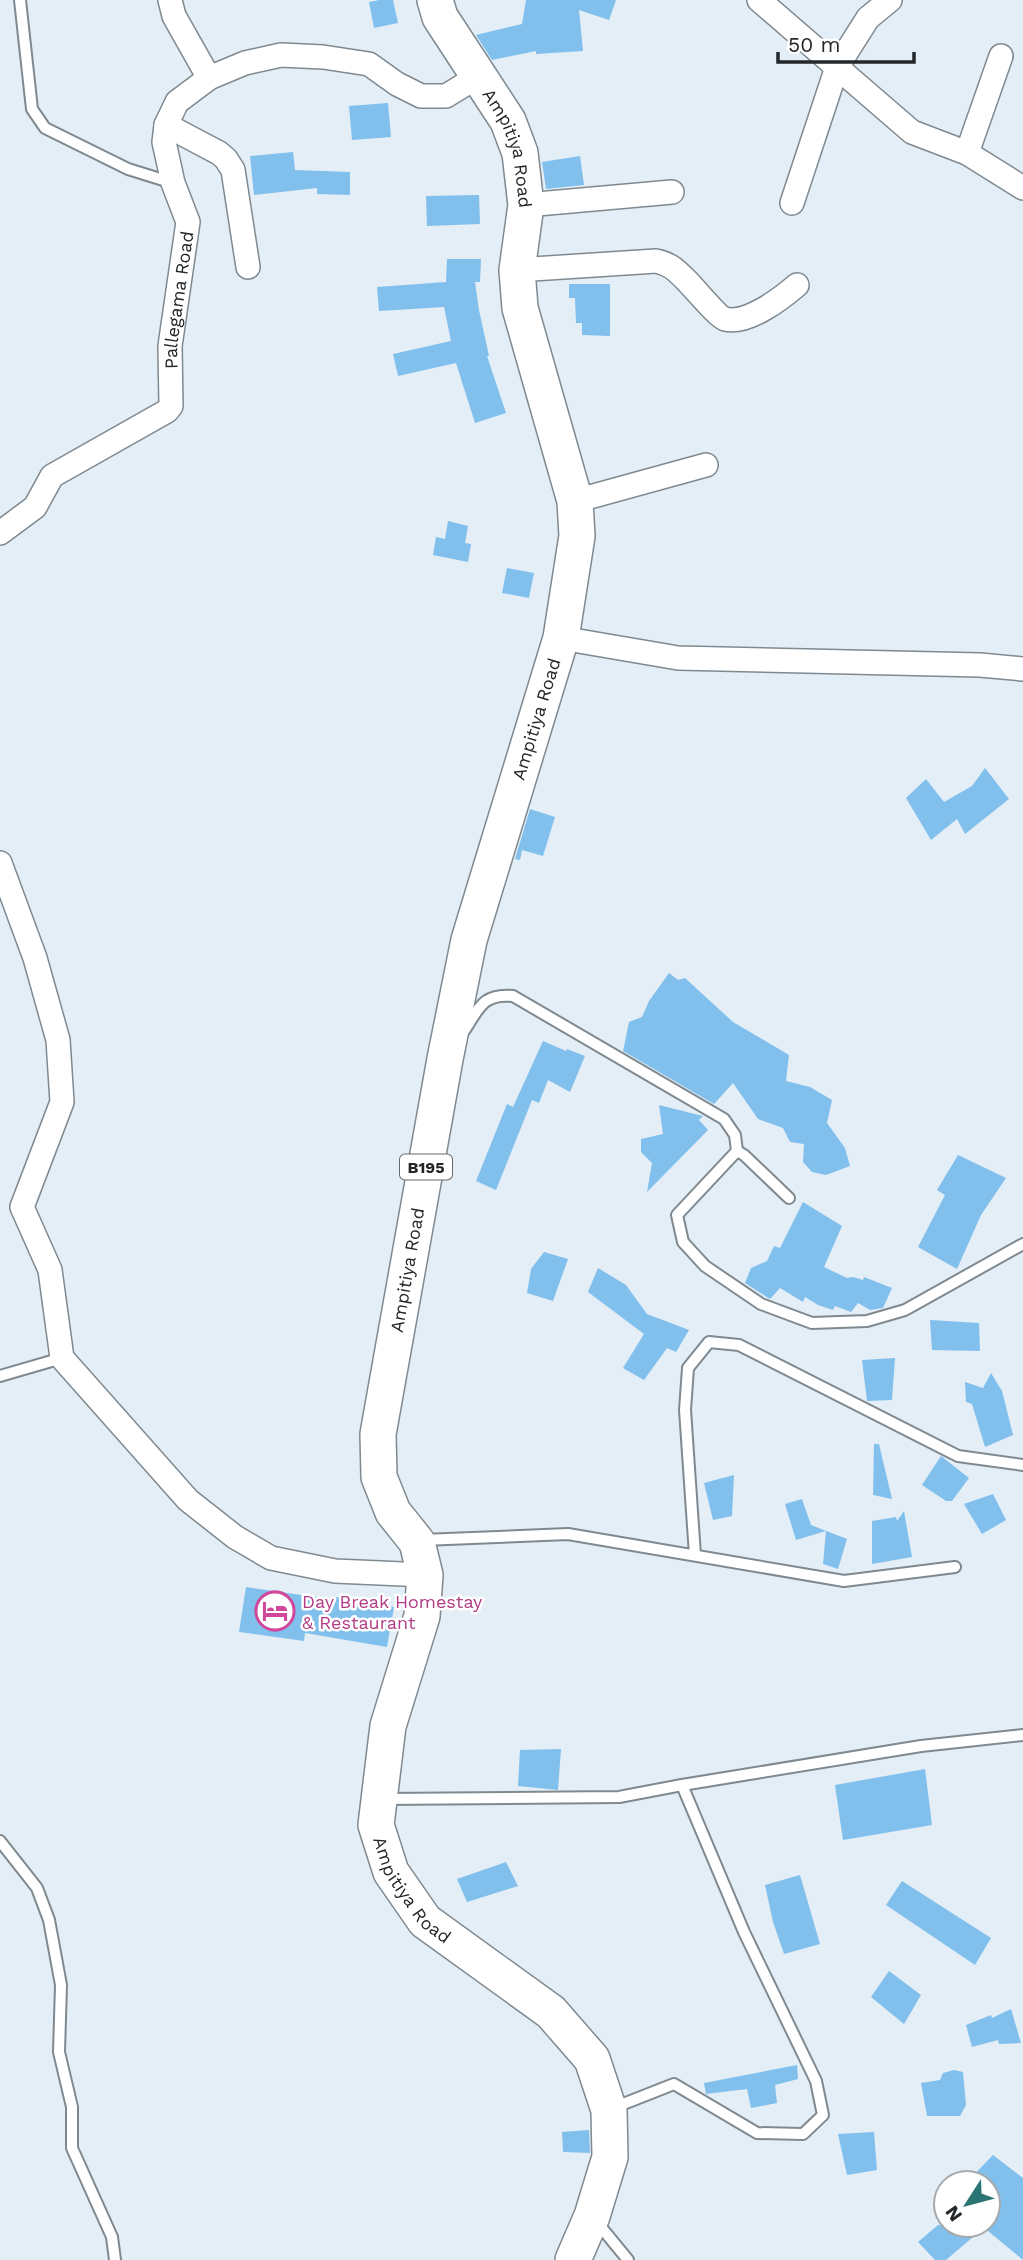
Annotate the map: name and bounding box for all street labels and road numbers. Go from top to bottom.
street label: Ampitiya Road [479,84,537,209]
street label: Pallegama Road [159,229,197,369]
street label: Ampitiya Road [507,656,565,782]
road number: B195 [400,1154,452,1180]
street label: Ampitiya Road [386,1206,428,1334]
street label: Ampitiya Road [370,1834,455,1947]

